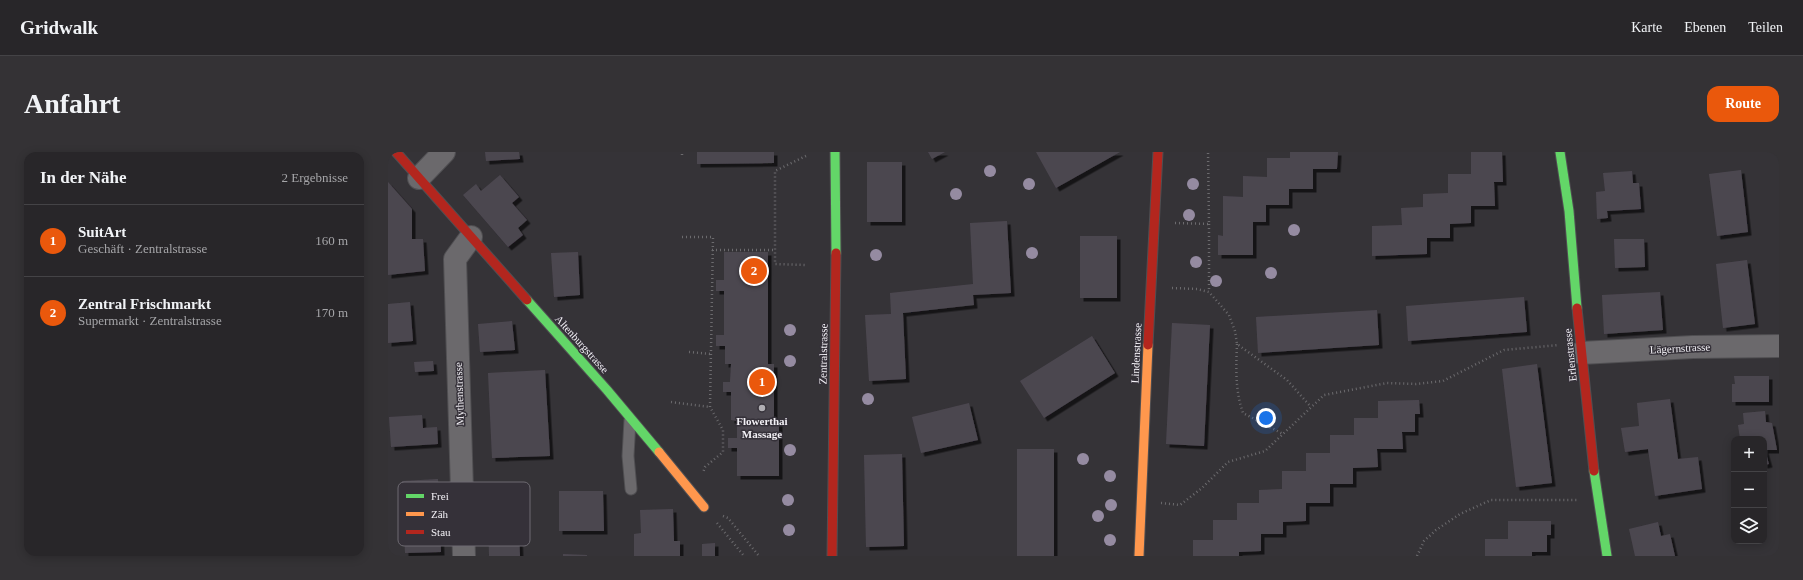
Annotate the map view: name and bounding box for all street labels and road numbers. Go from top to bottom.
street label: Altenburgstrasse [553,313,611,375]
street label: Lindenstrasse [1128,322,1144,384]
street label: Zentralstrasse [816,323,830,385]
street label: Erlenstrasse [1561,328,1579,382]
street label: Lägernstrasse [1649,340,1711,356]
street label: Mythenstrasse [452,362,466,426]

